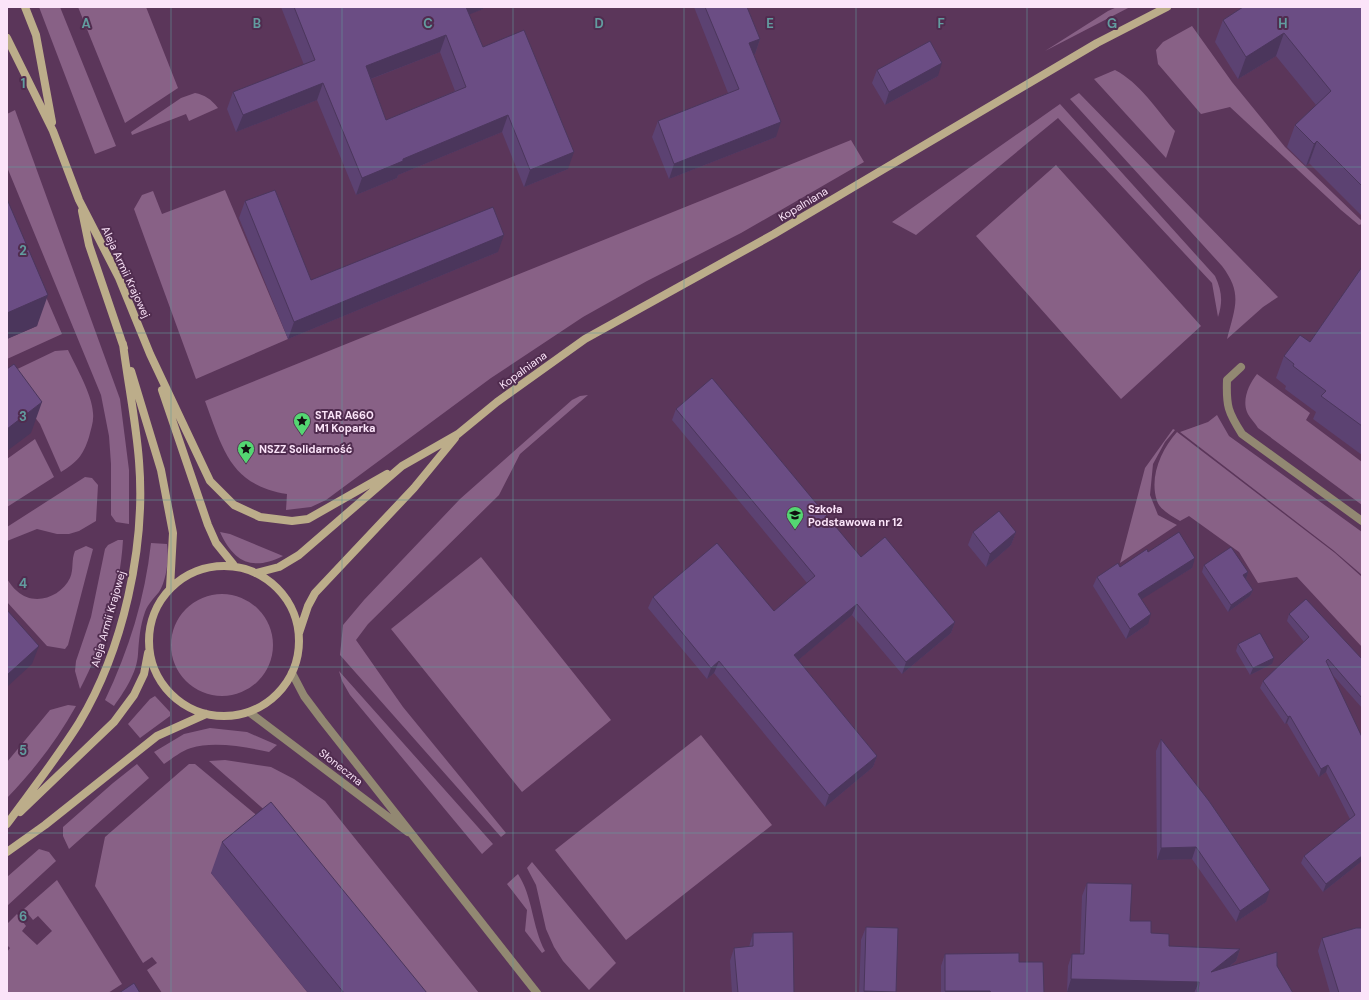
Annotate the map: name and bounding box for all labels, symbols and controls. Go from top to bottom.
text: A [81,15,91,32]
text: B [253,15,261,32]
text: C [423,15,433,32]
text: D [594,15,604,32]
text: E [766,15,774,32]
text: F [937,15,945,32]
text: G [1107,15,1117,32]
text: H [1278,15,1288,32]
text: 1 [21,75,25,92]
street label: Kopalniana [776,184,830,224]
street label: Aleja Armii Krajowej [99,224,153,320]
text: 2 [19,242,27,259]
street label: Kopalniana [497,348,549,392]
text: 3 [19,408,27,425]
place label: STAR A660 M1 Koparka [315,408,376,435]
place icon: STAR A660 M1 Koparka [292,411,312,436]
place icon: NSZZ Solidarność [236,439,256,464]
place label: NSZZ Solidarność [259,442,353,456]
place label: Szkoła Podstawowa nr 12 [808,502,903,529]
school or university icon: Szkoła Podstawowa nr 12 [785,505,805,530]
street label: Aleja Armii Krajowej [88,569,128,669]
text: 4 [19,575,27,592]
text: 5 [19,742,27,759]
street label: Słoneczna [316,746,366,788]
text: 6 [19,908,27,925]

